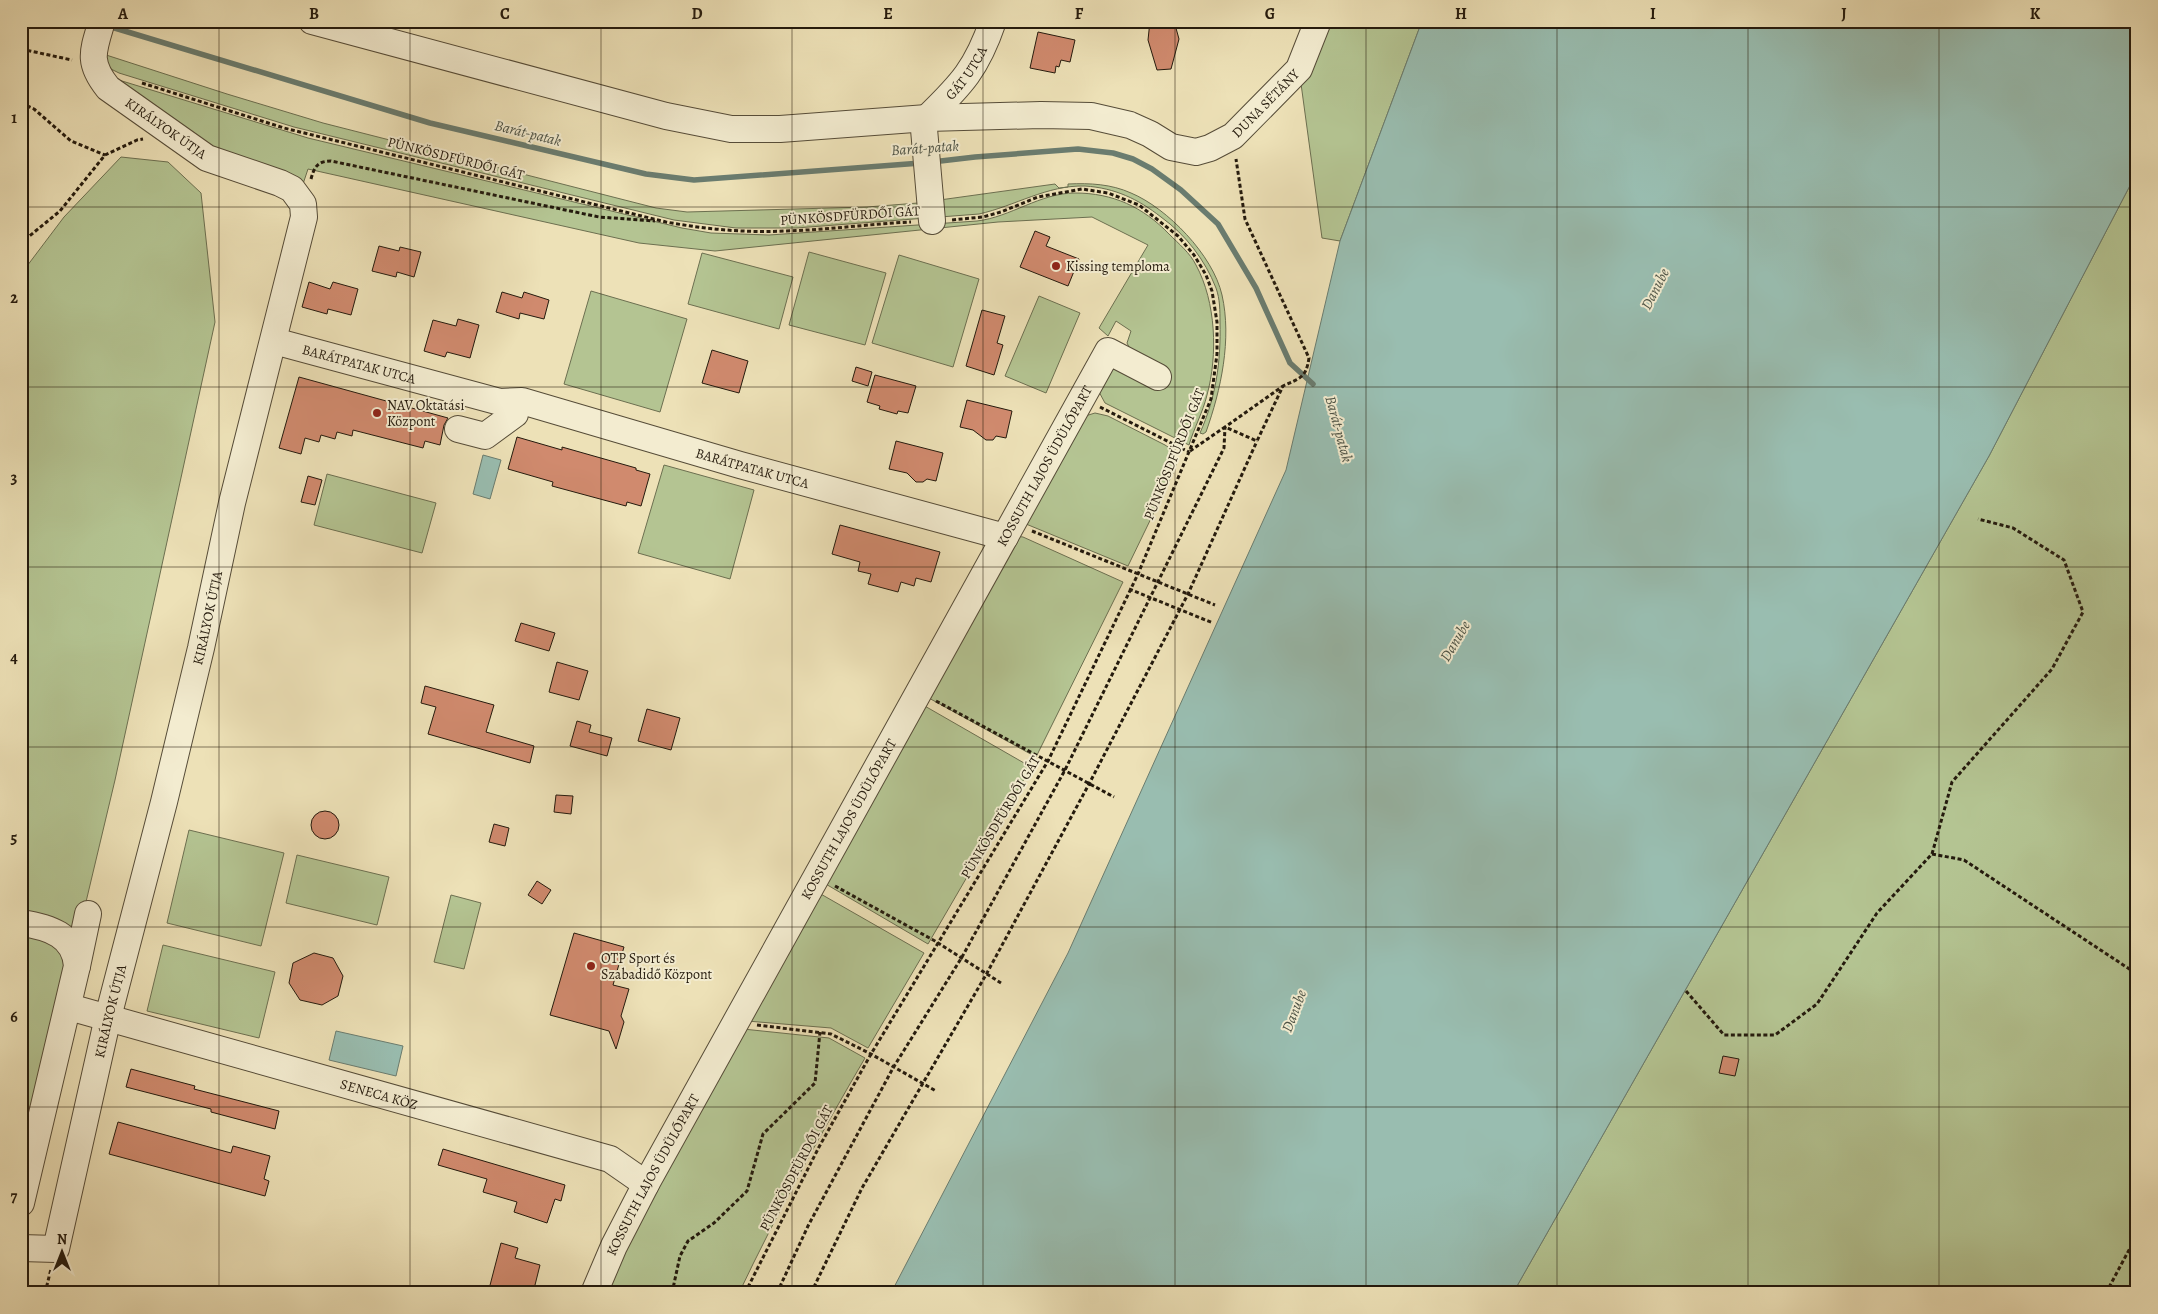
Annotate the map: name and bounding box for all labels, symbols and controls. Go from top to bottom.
text: A [117,3,129,25]
text: B [309,3,319,25]
text: C [500,3,510,25]
text: D [691,3,703,25]
text: E [883,3,893,25]
text: F [1075,3,1084,25]
text: G [1265,3,1275,25]
text: H [1455,3,1467,25]
text: I [1650,3,1656,25]
text: J [1841,3,1847,25]
text: K [2030,3,2041,25]
street label: GÁT UTCA [941,43,992,104]
street label: DUNA SÉTÁNY [1228,65,1304,142]
street label: KIRÁLYOK ÚTJA [121,93,211,164]
text: 1 [11,107,17,129]
water label: Barát-patak [493,115,564,151]
street label: PÜNKÖSDFÜRDŐI GÁT [386,132,527,185]
water label: Barát-patak [890,136,960,160]
street label: PÜNKÖSDFÜRDŐI GÁT [779,201,921,230]
place label: Kissing temploma [1066,257,1170,276]
marker: Kissing temploma [1050,260,1062,272]
water label: Danube [1636,264,1674,313]
text: 2 [10,287,18,309]
street label: BARÁTPATAK UTCA [300,340,418,389]
street label: KOSSUTH LAJOS ÜDÜLŐPART [992,382,1097,550]
street label: PÜNKÖSDFÜRDŐI GÁT [1139,385,1210,523]
water label: Barát-patak [1321,394,1358,465]
place label: NAV Oktatási Központ [387,396,464,431]
marker: NAV Oktatási Központ [371,407,383,419]
street label: BARÁTPATAK UTCA [693,443,812,494]
text: 3 [11,467,18,489]
street label: KIRÁLYOK ÚTJA [188,569,227,667]
water label: Danube [1435,616,1475,665]
text: 4 [10,647,18,669]
street label: KOSSUTH LAJOS ÜDÜLŐPART [797,735,901,903]
street label: PÜNKÖSDFÜRDŐI GÁT [956,752,1045,882]
text: 5 [11,827,18,849]
place label: OTP Sport és Szabadidő Központ [601,949,713,984]
marker: OTP Sport és Szabadidő Központ [585,960,597,972]
street label: KIRÁLYOK ÚTJA [90,962,131,1060]
water label: Danube [1277,986,1311,1035]
text: 6 [10,1006,18,1028]
street label: SENECA KÖZ [338,1075,420,1115]
street label: KOSSUTH LAJOS ÜDÜLŐPART [602,1090,704,1259]
street label: PÜNKÖSDFÜRDŐI GÁT [755,1102,838,1235]
text: 7 [11,1186,18,1208]
north arrow [38,1226,88,1276]
text: N [57,1230,67,1249]

